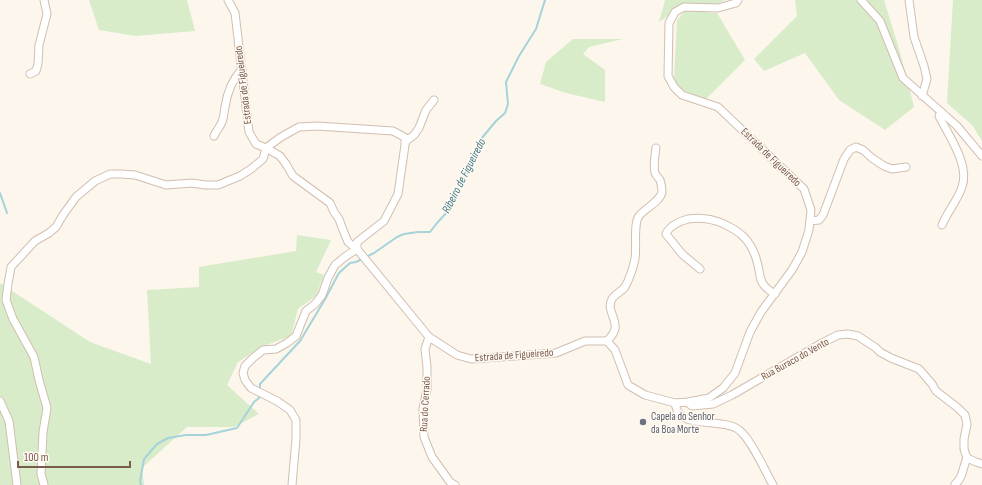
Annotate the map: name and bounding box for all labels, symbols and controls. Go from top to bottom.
street label: Estrada de Figueiredo [232,45,254,125]
street label: Estrada de Figueiredo [738,125,804,189]
water label: Ribeiro de Figueiredo [439,136,489,216]
street label: Rua Buraco do Vento [759,335,832,383]
street label: Estrada de Figueiredo [474,346,554,364]
street label: Rua do Cerrado [417,375,433,432]
place label: Capela do Senhor da Boa Morte [651,410,715,436]
marker: Capela do Senhor da Boa Morte [638,417,648,427]
scale bar [18,443,130,469]
text: 100 m [24,450,49,465]

